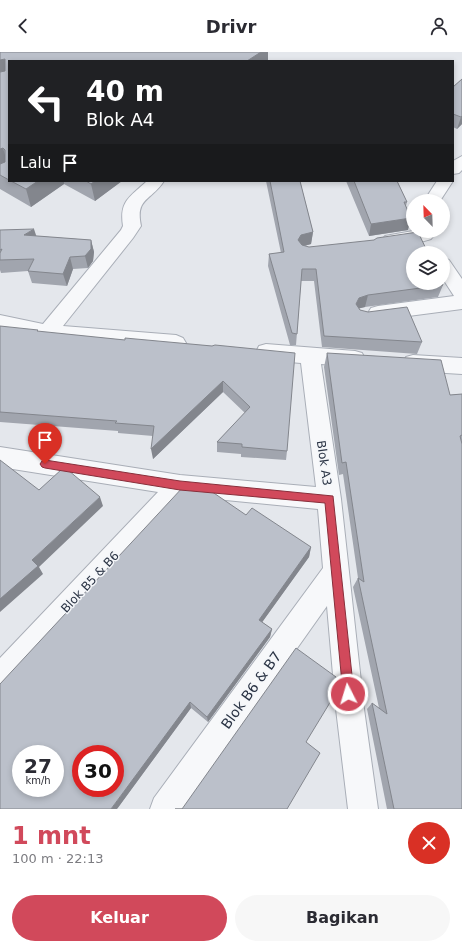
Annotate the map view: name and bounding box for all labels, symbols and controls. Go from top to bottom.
icon: back [12,15,34,37]
icon: person [428,15,450,37]
text: Drivr [206,16,256,37]
text: 40 m [86,75,164,108]
icon: left [20,76,72,128]
text: Blok A4 [86,109,154,130]
icon: arrive [59,152,81,174]
text: Lalu [20,154,51,172]
north arrow [406,194,450,238]
map controls [406,194,450,290]
button: layers [406,246,450,290]
pin [28,423,62,464]
icon: arrive [34,429,56,451]
street label: Blok A3 [314,439,334,487]
street label: Blok B5 & B6 [58,549,122,615]
street label: Blok B6 & B7 [218,648,284,732]
position arrow [327,673,369,715]
speed limit sign: 30 [72,745,124,797]
text: 27 [24,754,52,778]
text: km/h [25,775,51,786]
text: 1 mnt [12,822,91,850]
button: close [408,822,450,864]
text: 100 m · 22:13 [12,851,103,866]
button: Keluar [12,895,227,941]
button: Bagikan [235,895,450,941]

